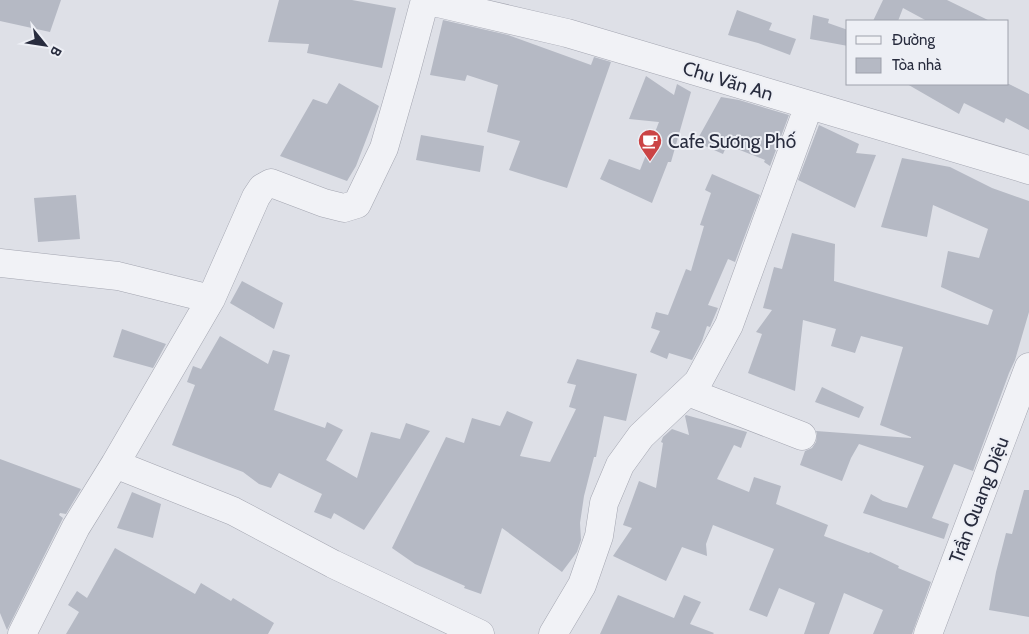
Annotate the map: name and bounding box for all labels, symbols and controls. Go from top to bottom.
north arrow [20,20,70,70]
legend [846,20,1009,85]
text: Đường [892,31,935,49]
text: B [46,43,66,60]
street label: Chu Văn An [680,56,776,106]
text: Tòa nhà [892,56,942,74]
cafe icon: Cafe Sương Phố [637,128,663,162]
place label: Cafe Sương Phố [668,130,796,153]
street label: Trần Quang Diệu [944,433,1014,567]

